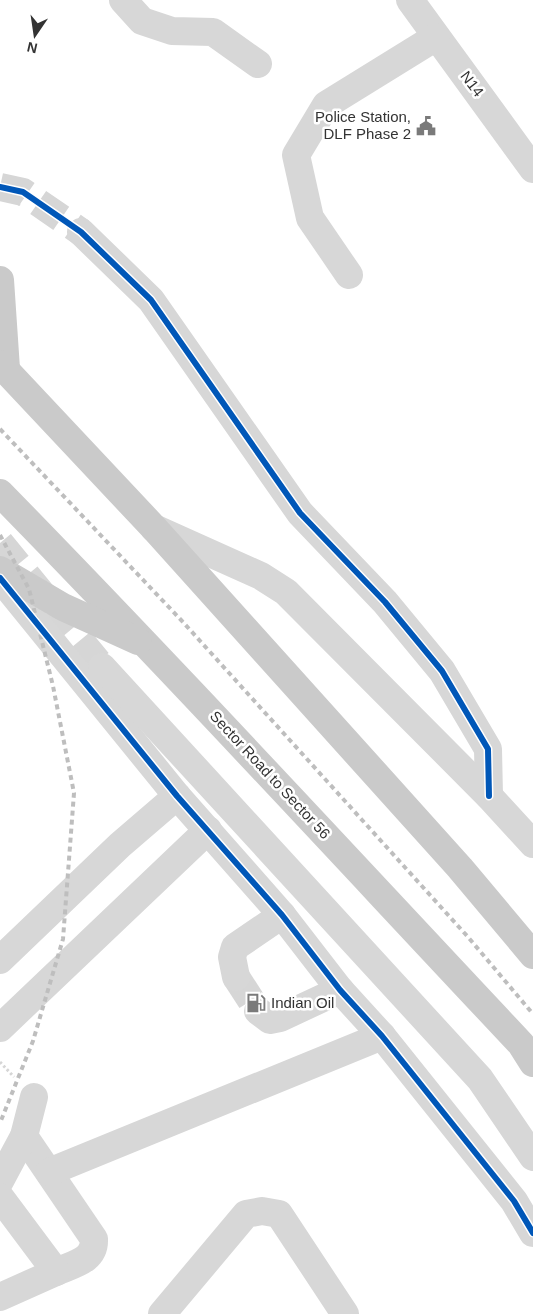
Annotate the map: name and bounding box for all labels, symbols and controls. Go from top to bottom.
north arrow [10,10,60,60]
text: N [25,39,39,57]
street label: N14 [457,68,487,100]
place label: Police Station, DLF Phase 2 [315,108,411,142]
public building icon: Police Station, DLF Phase 2 [415,115,437,137]
street label: Sector Road to Sector 56 [207,707,334,842]
fuel station icon: Indian Oil [245,992,267,1014]
place label: Indian Oil [271,994,334,1011]

